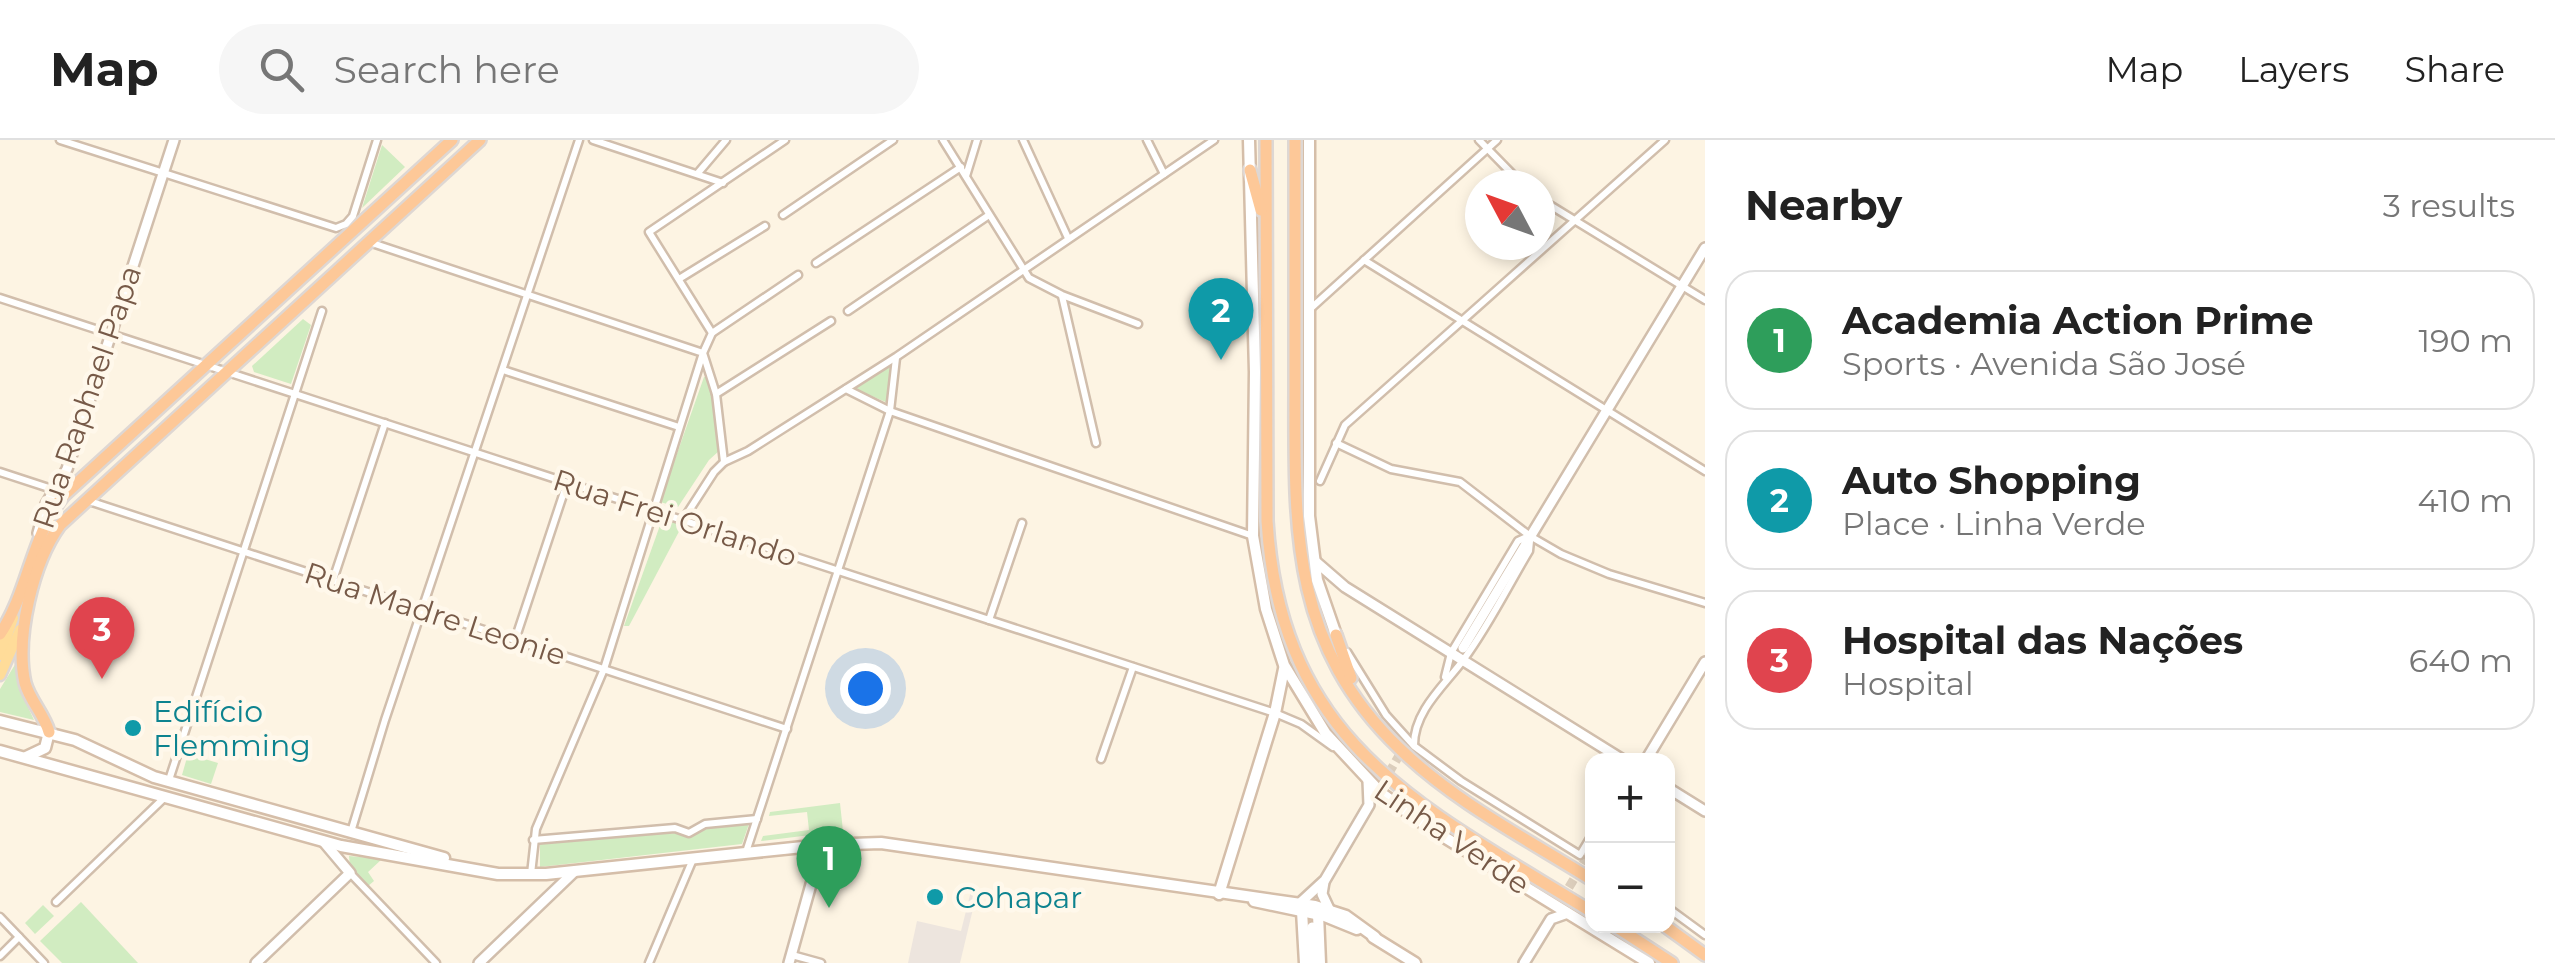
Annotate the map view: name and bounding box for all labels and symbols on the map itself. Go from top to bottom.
north arrow [1465,170,1555,260]
street label: Rua Raphael Papa [25,261,149,533]
pin: 2 [1188,278,1254,360]
street label: Rua Frei Orlando [549,461,801,575]
street label: Rua Madre Leonie [300,554,570,674]
pin: 3 [70,596,134,679]
your location [840,663,891,714]
place label: Edifício Flemming [153,693,311,764]
marker: Edifício Flemming [122,717,144,739]
street label: Linha Verde [1367,772,1537,902]
pin: 1 [796,826,862,908]
place label: Cohapar [955,879,1082,916]
marker: Cohapar [924,886,946,908]

